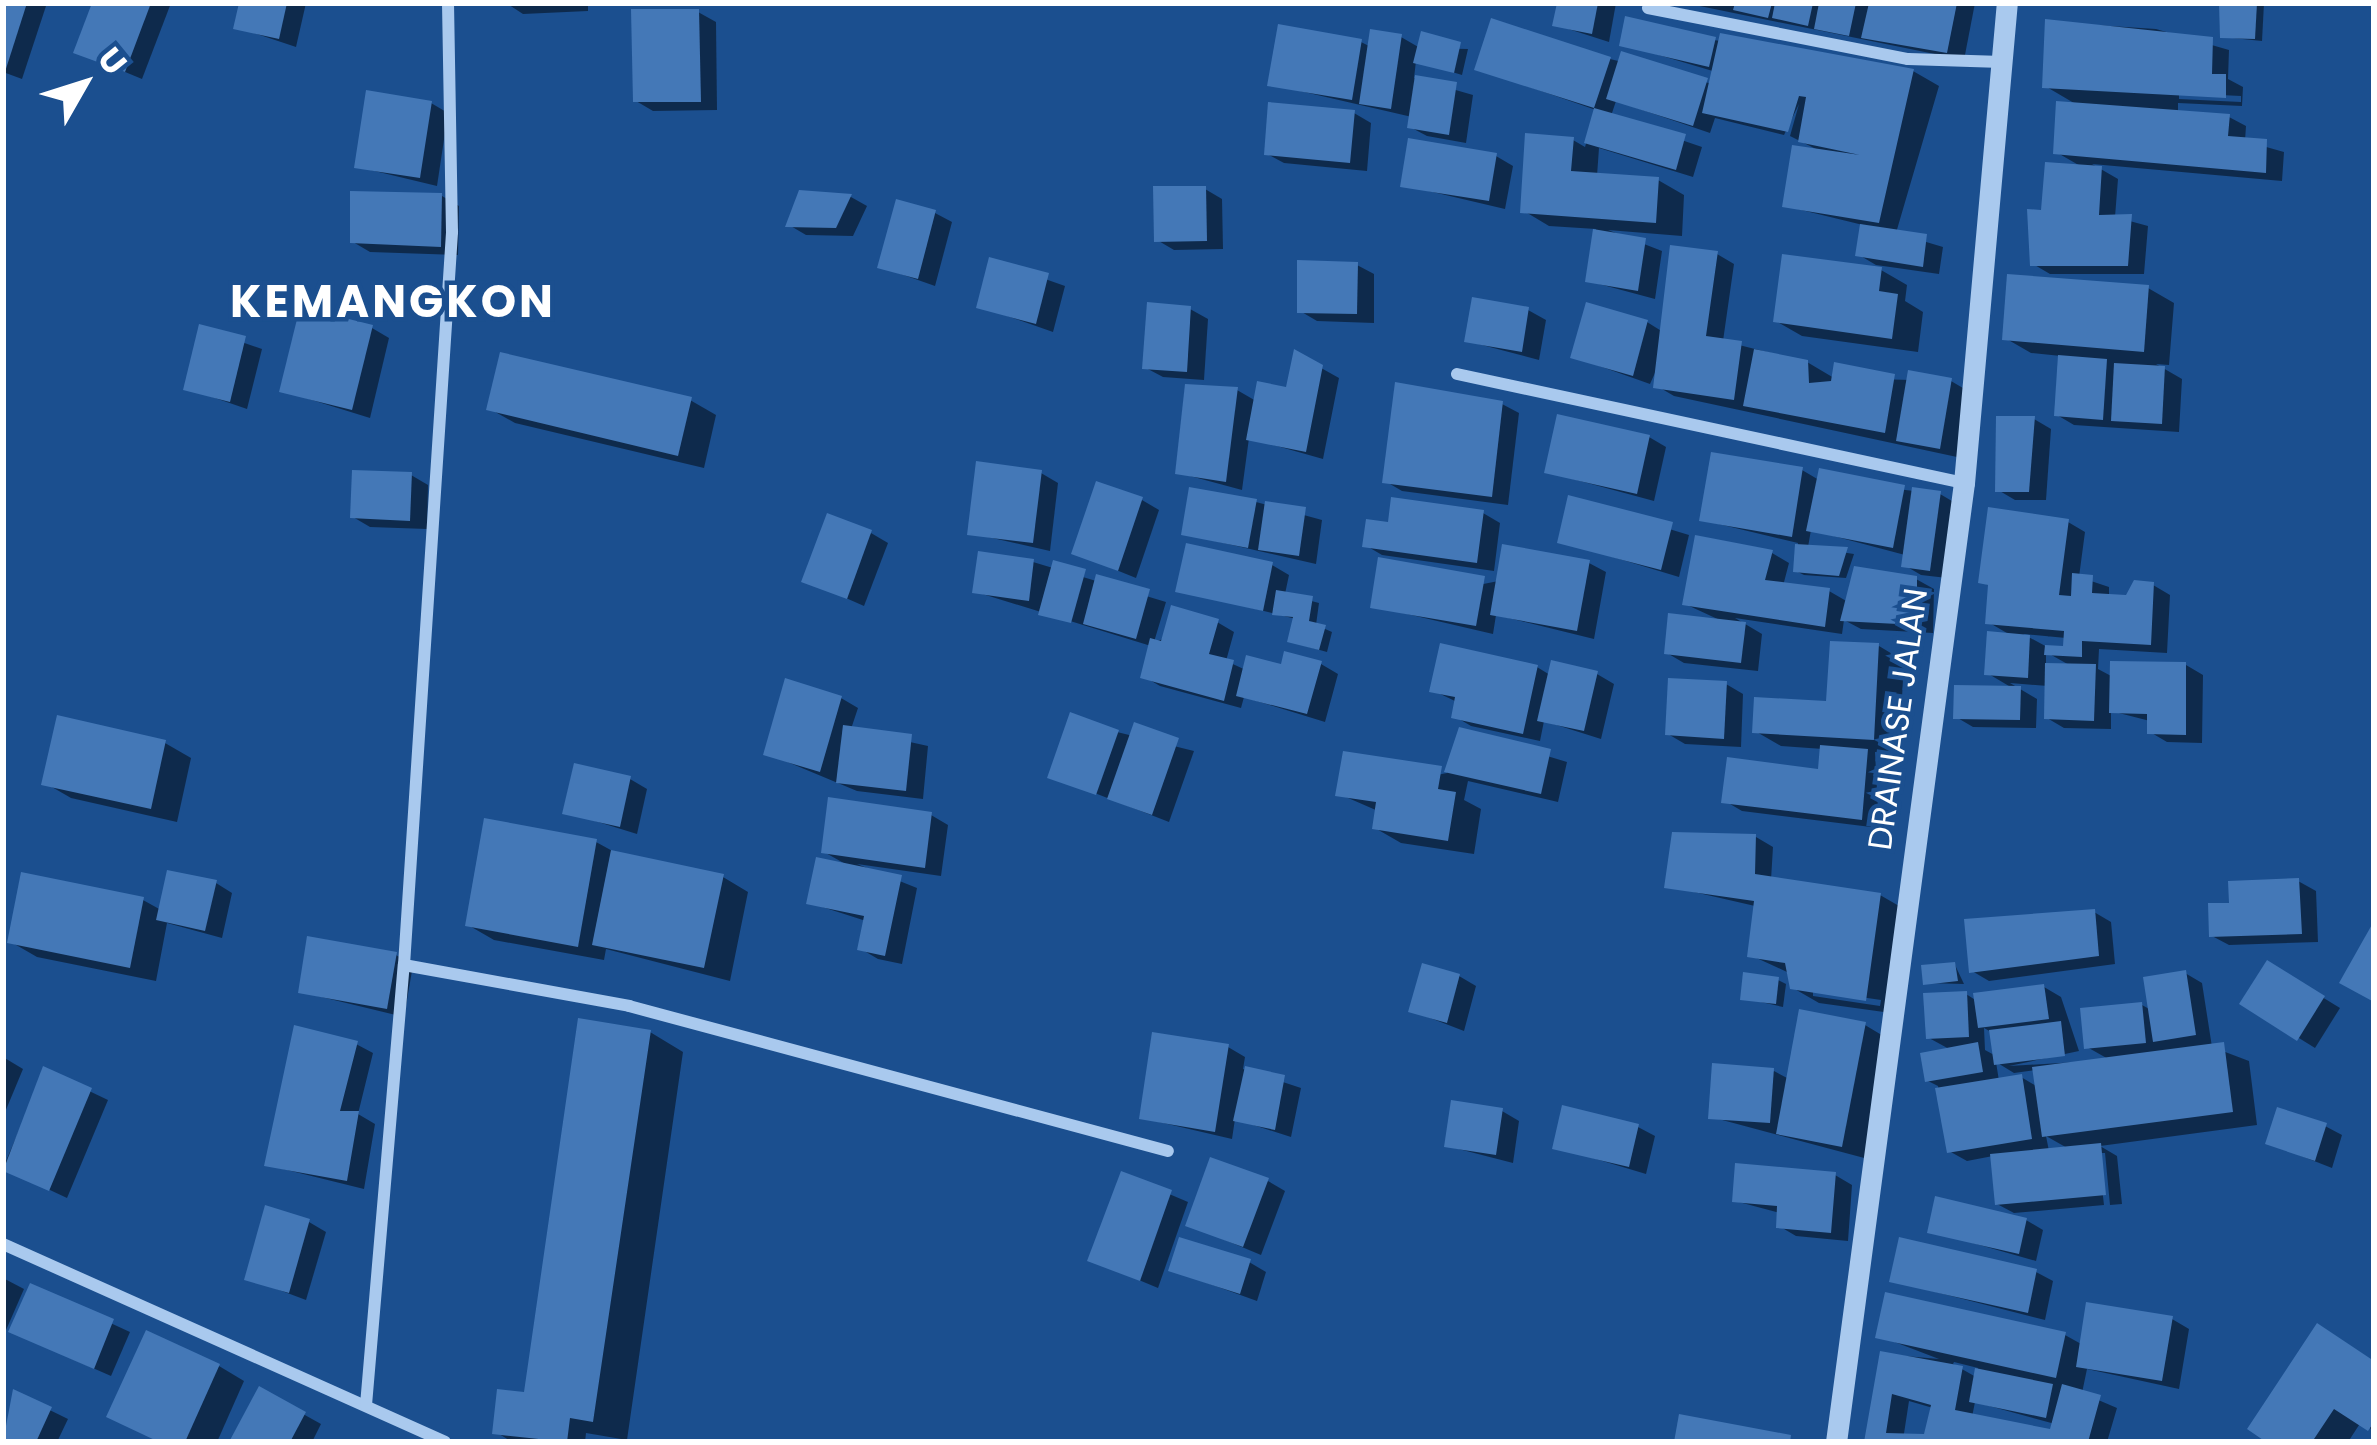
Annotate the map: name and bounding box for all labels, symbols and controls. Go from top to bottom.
north arrow [24,24,144,144]
text: U [87,37,138,85]
district label: KEMANGKON [230,275,556,329]
street label: DRAINASE JALAN [1860,586,1936,852]

